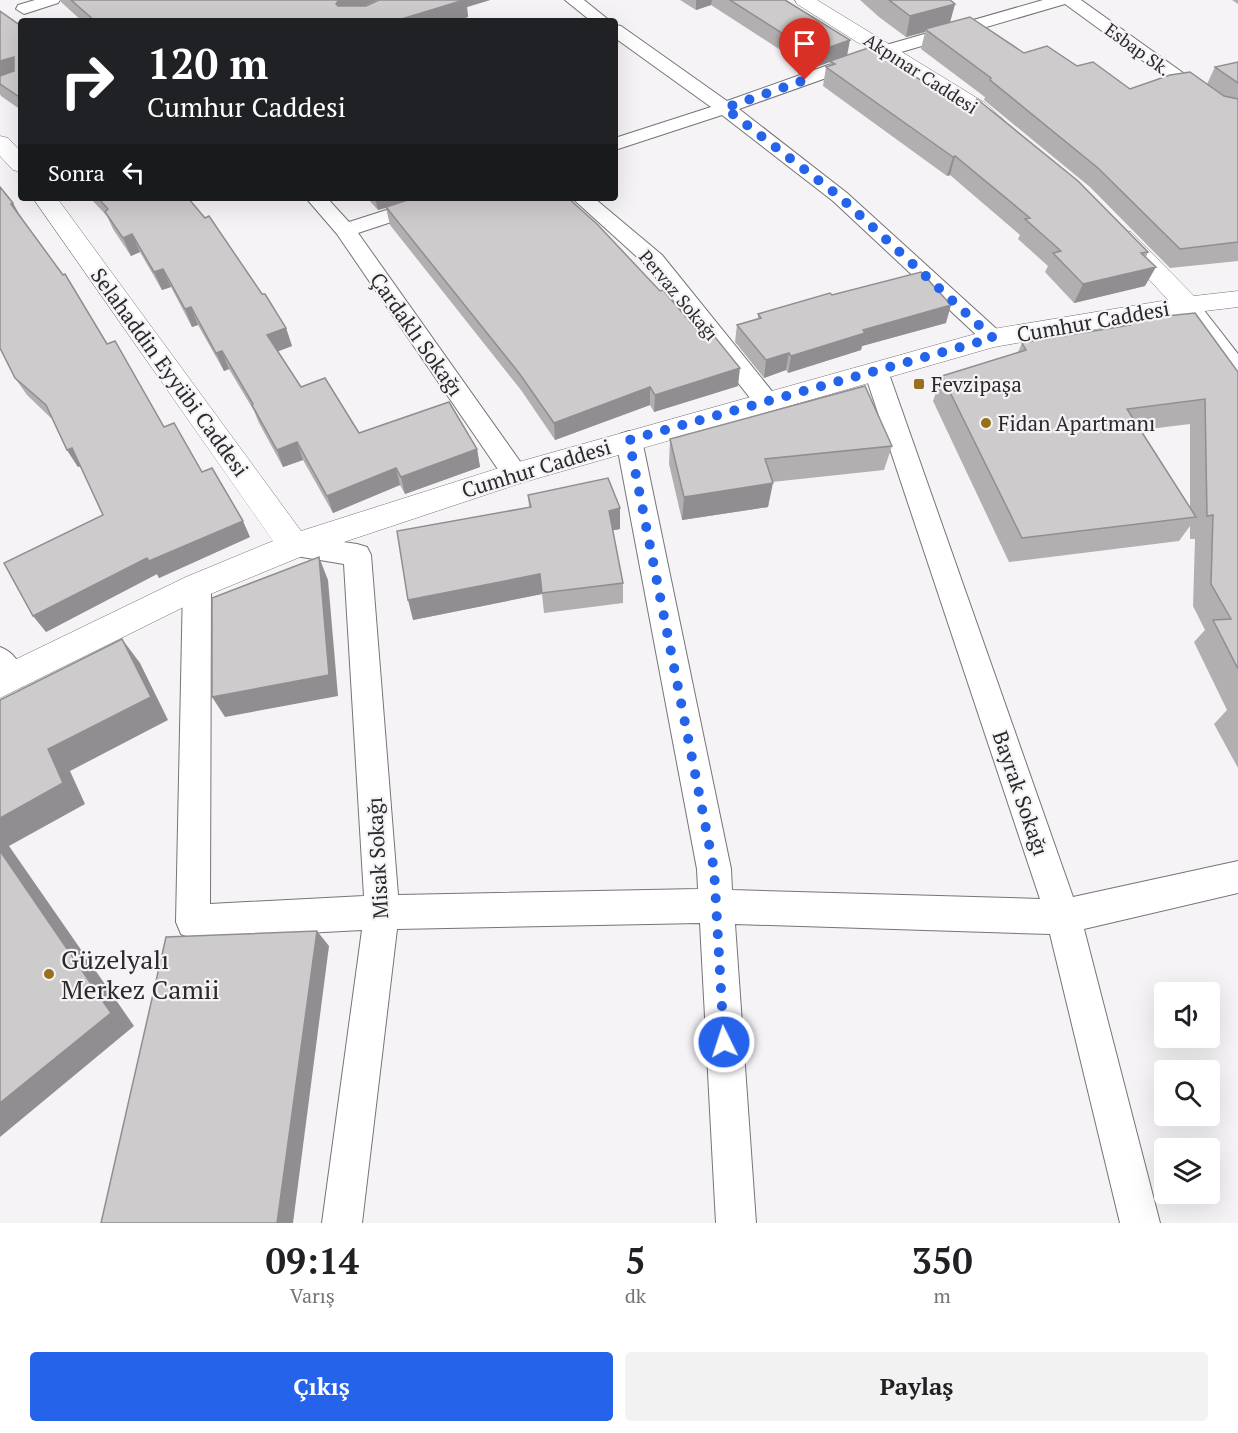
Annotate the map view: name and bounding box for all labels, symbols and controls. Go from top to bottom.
street label: Esbap Sk. [1100,17,1176,81]
pin [779,18,830,80]
icon: arrive [788,27,821,60]
street label: Akpınar Caddesi [859,27,983,119]
text: 120 m [147,35,268,91]
icon: right [48,42,126,120]
text: Cumhur Caddesi [147,89,346,125]
icon: left [117,156,150,189]
text: Sonra [48,158,105,187]
street label: Pervaz Sokağı [634,245,724,345]
street label: Selahaddin Eyyübi Caddesi [85,262,255,482]
street label: Çardaklı Sokağı [364,267,470,401]
street label: Cumhur Caddesi [1014,294,1172,348]
place label: Fevzipaşa [931,370,1022,398]
marker: Fevzipaşa [912,377,926,391]
place label: Fidan Apartmanı [998,409,1155,437]
marker: Fidan Apartmanı [979,416,993,430]
street label: Cumhur Caddesi [458,432,614,504]
street label: Bayrak Sokağı [987,727,1055,859]
street label: Misak Sokağı [360,796,394,920]
place label: Güzelyalı Merkez Camii [61,942,219,1006]
marker: Güzelyalı Merkez Camii [42,967,56,981]
map controls [1154,982,1220,1204]
button: sound [1154,982,1220,1048]
position arrow [692,1010,756,1074]
button: search [1154,1060,1220,1126]
button: layers [1154,1138,1220,1204]
text: 09:14 [265,1237,359,1284]
text: 5 [625,1237,646,1284]
text: 350 [912,1237,973,1284]
text: Varış [290,1282,335,1309]
text: dk [625,1282,646,1309]
text: m [933,1282,951,1309]
button: Çıkış [30,1352,613,1421]
button: Paylaş [625,1352,1208,1421]

